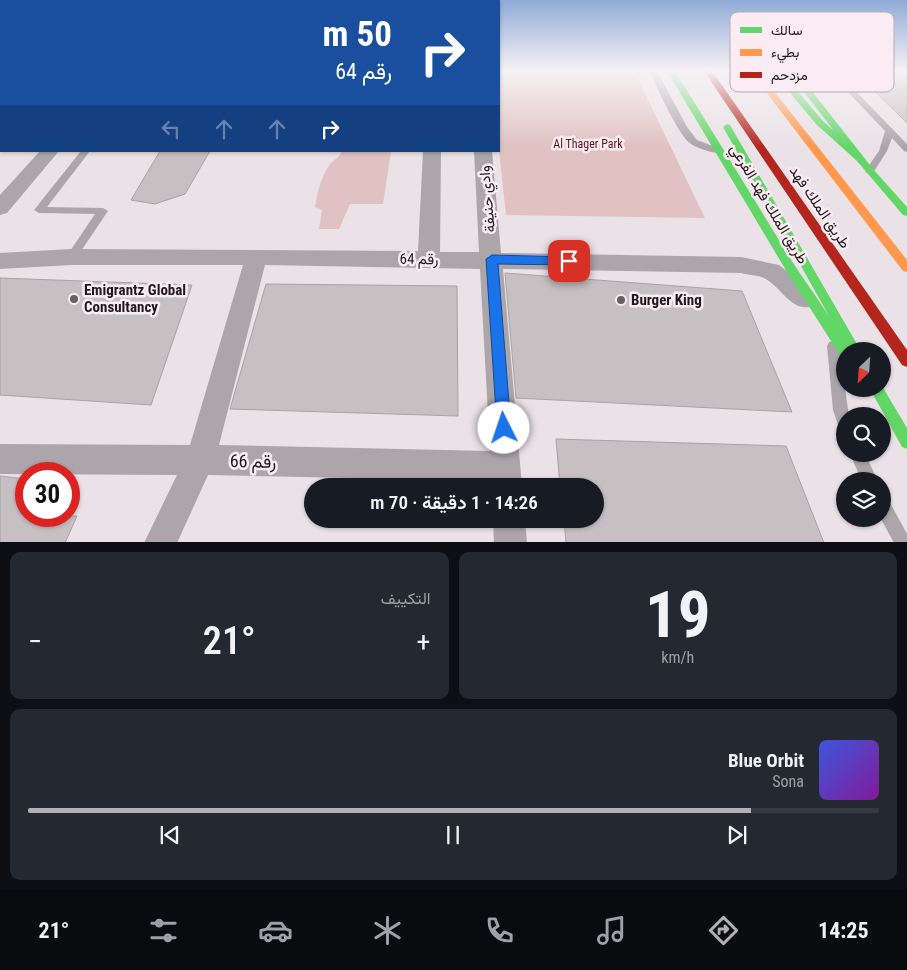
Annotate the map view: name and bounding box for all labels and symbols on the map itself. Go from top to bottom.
legend [730,12,894,92]
text: سالك [771,22,802,38]
text: بطيء [771,44,799,64]
text: مزدحم [771,67,808,84]
park label: Al Thager Park [553,137,623,151]
street label: طريق الملك فهد الفرعي [723,141,812,269]
street label: طريق الملك فهد [785,162,854,252]
street label: وادي حنيفة [475,164,503,233]
pin [548,240,590,282]
street label: رقم 64 [399,250,439,269]
place label: Emigrantz Global Consultancy [84,281,186,316]
place label: Burger King [631,291,702,309]
marker: Emigrantz Global Consultancy [68,293,80,305]
marker: Burger King [615,294,627,306]
north arrow [836,342,891,398]
position arrow [477,401,529,453]
street label: رقم 66 [230,450,276,474]
speed limit sign: 30 [15,462,80,527]

